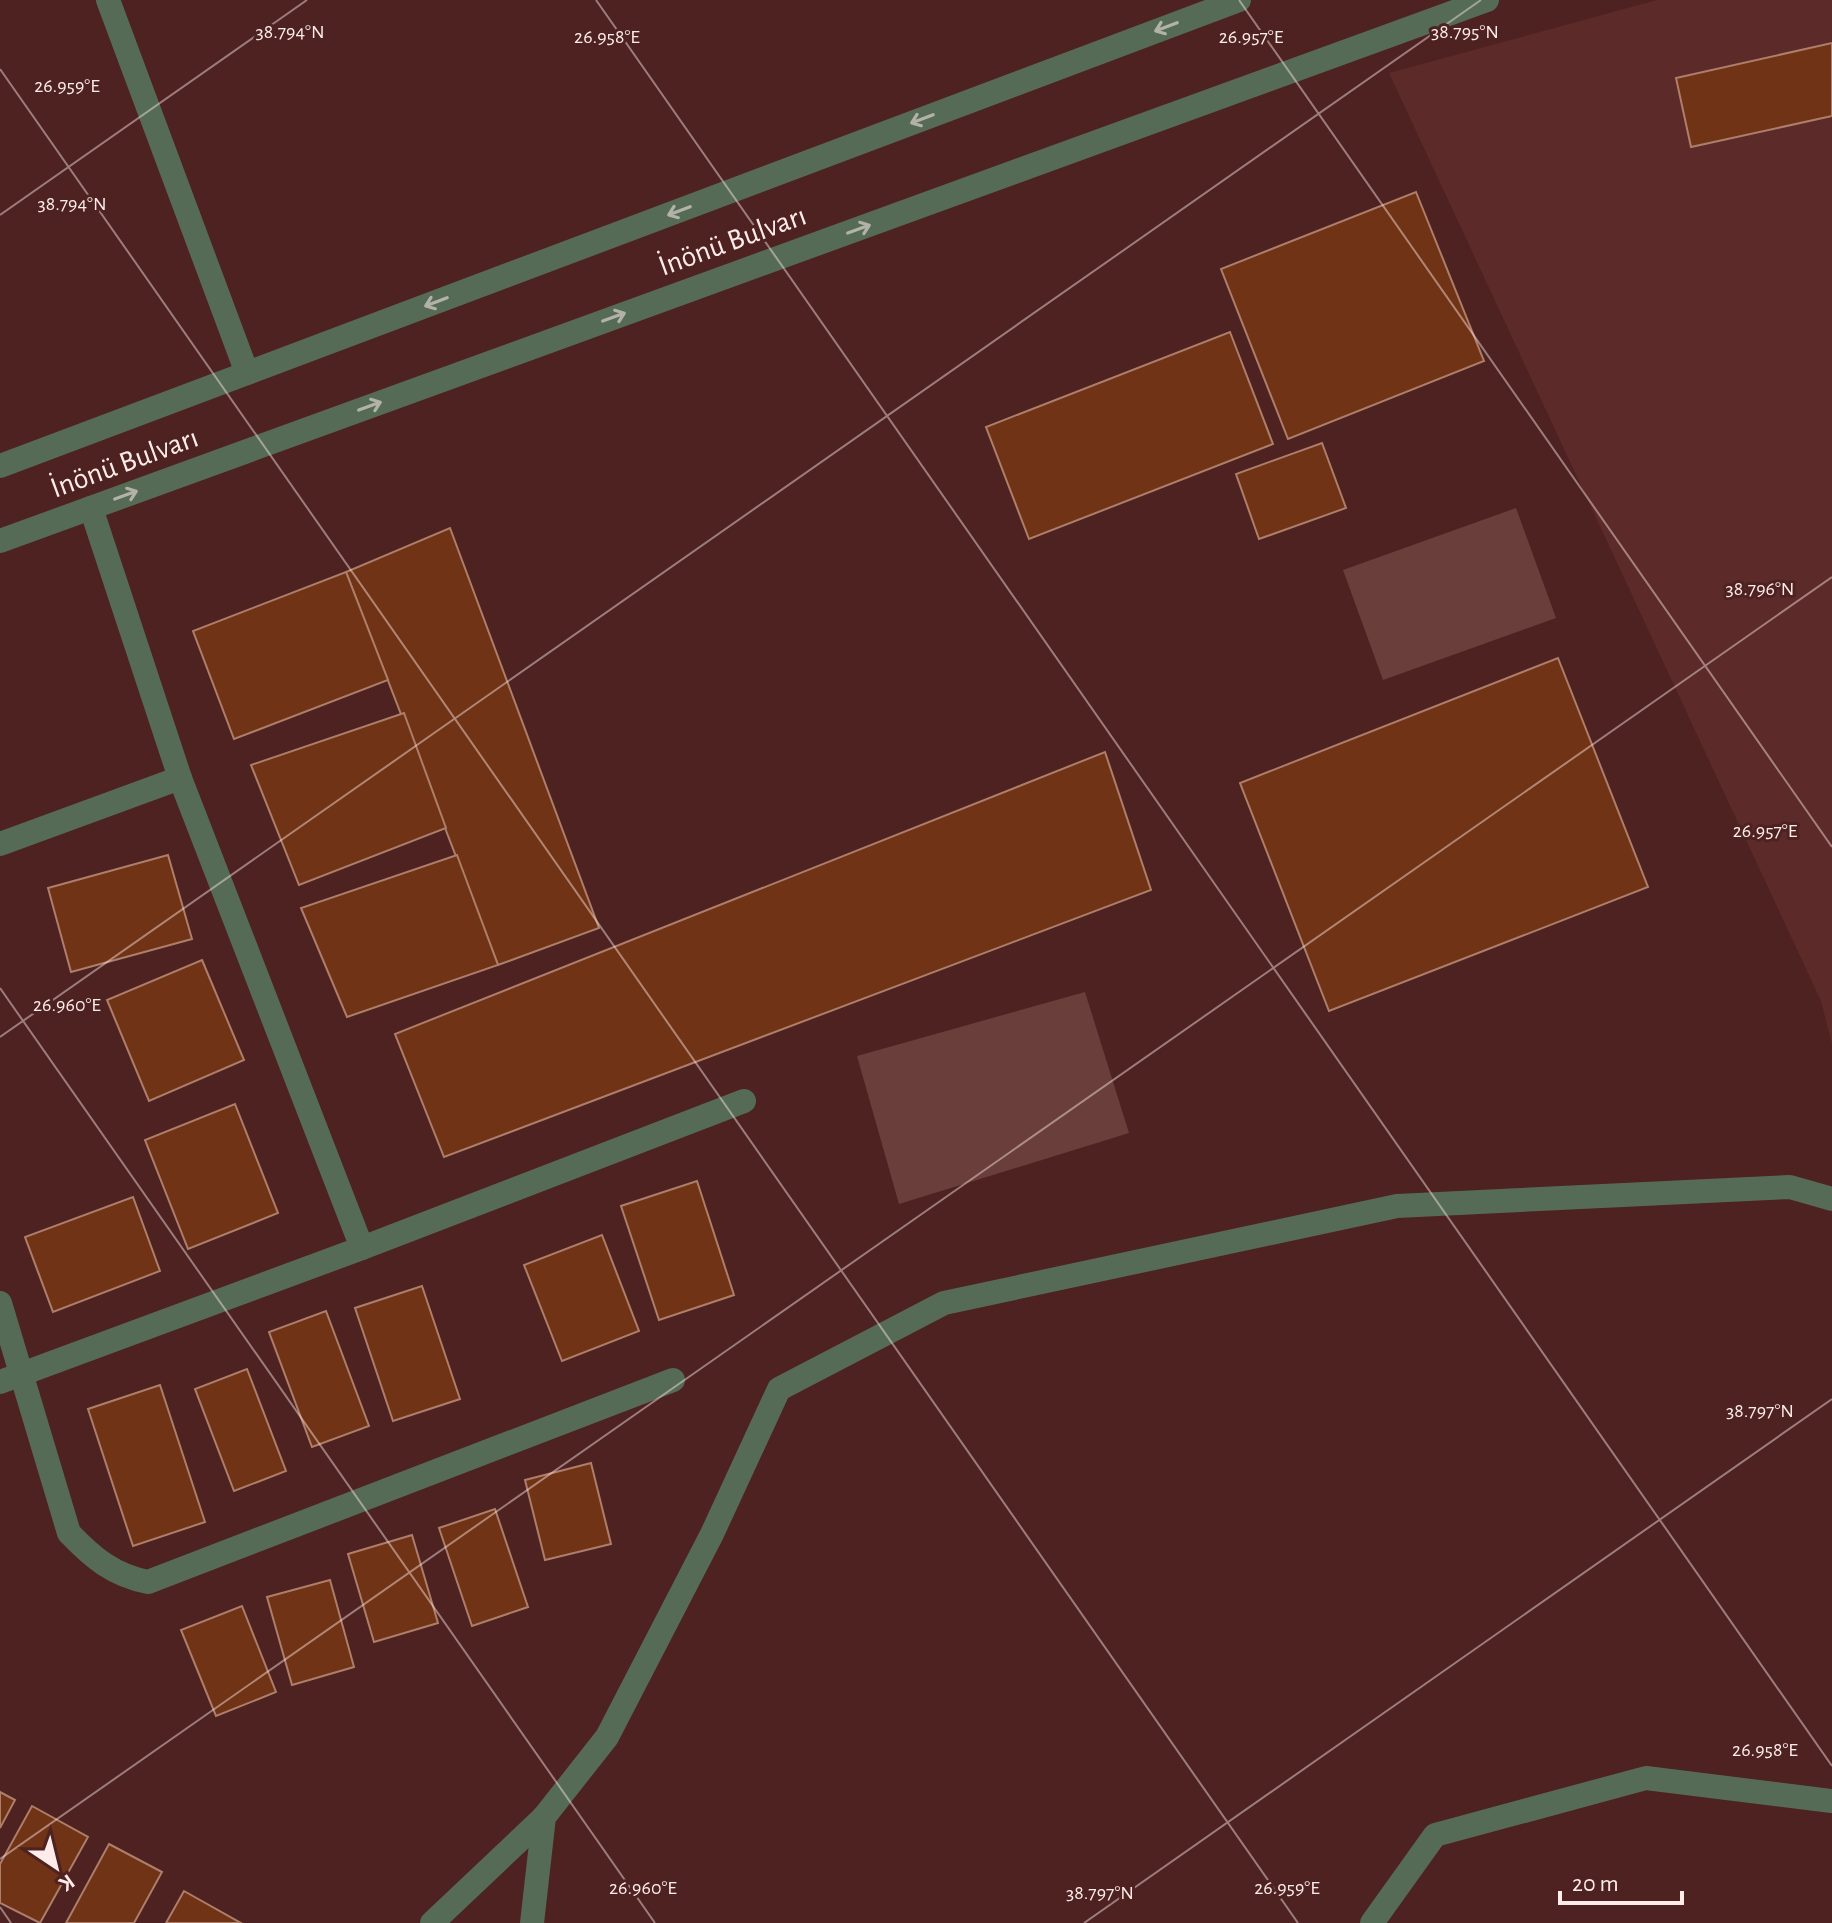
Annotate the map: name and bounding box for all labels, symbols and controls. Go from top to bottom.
one-way arrow [1153,21,1178,36]
text: 38.794°N [255,22,325,42]
text: 38.795°N [1431,22,1499,42]
text: 26.958°E [574,27,640,47]
text: 26.957°E [1219,27,1284,47]
text: 26.959°E [34,76,100,96]
one-way arrow [910,113,935,127]
text: 38.794°N [37,194,107,214]
street label: İnönü Bulvarı [654,198,810,282]
one-way arrow [667,204,692,219]
one-way arrow [846,220,871,235]
one-way arrow [424,296,448,310]
one-way arrow [602,309,627,324]
one-way arrow [357,398,382,413]
street label: İnönü Bulvarı [46,420,202,504]
one-way arrow [113,487,138,501]
text: 38.796°N [1726,579,1794,599]
text: 26.957°E [1733,821,1798,841]
text: 26.960°E [33,995,101,1015]
text: 38.797°N [1726,1401,1794,1421]
text: 26.958°E [1732,1740,1798,1760]
north arrow [16,1827,96,1907]
scale bar [1560,1855,1682,1905]
text: K [54,1870,78,1896]
text: 20 m [1572,1872,1619,1896]
text: 26.960°E [609,1878,677,1898]
text: 26.959°E [1254,1878,1320,1898]
text: 38.797°N [1066,1883,1134,1903]

